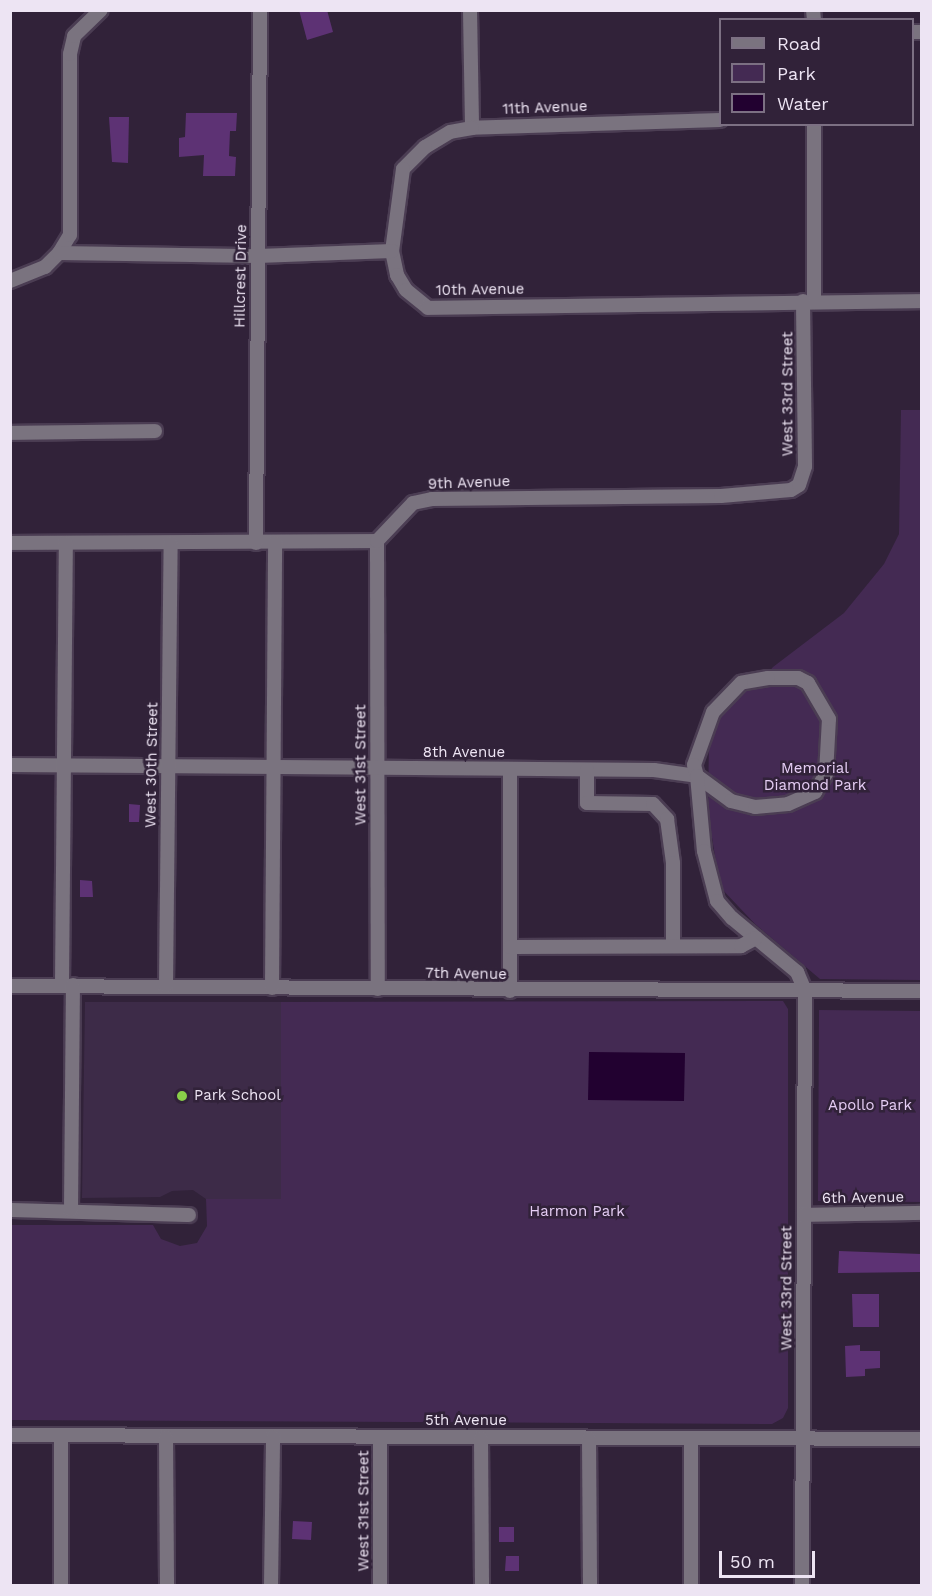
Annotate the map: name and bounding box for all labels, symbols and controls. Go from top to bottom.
legend [719,18,914,126]
text: Road [777,33,821,54]
text: Park [777,63,816,84]
text: Water [777,93,829,114]
street label: 11th Avenue [502,98,588,118]
street label: Hillcrest Drive [231,224,251,328]
street label: 10th Avenue [435,280,525,300]
street label: West 33rd Street [779,332,797,456]
street label: 9th Avenue [427,473,511,493]
street label: West 30th Street [142,702,162,828]
street label: West 31st Street [352,705,370,825]
street label: 8th Avenue [423,744,505,762]
park label: Memorial Diamond Park [764,759,866,794]
street label: 7th Avenue [425,964,507,984]
place label: Park School [194,1087,281,1105]
marker: Park School [175,1089,189,1103]
park label: Apollo Park [828,1097,912,1115]
street label: 6th Avenue [821,1188,905,1208]
park label: Harmon Park [529,1203,625,1221]
street label: West 33rd Street [778,1226,796,1350]
street label: 5th Avenue [425,1412,507,1430]
street label: West 31st Street [355,1451,373,1571]
scale bar [722,1539,818,1577]
text: 50 m [730,1551,775,1572]

